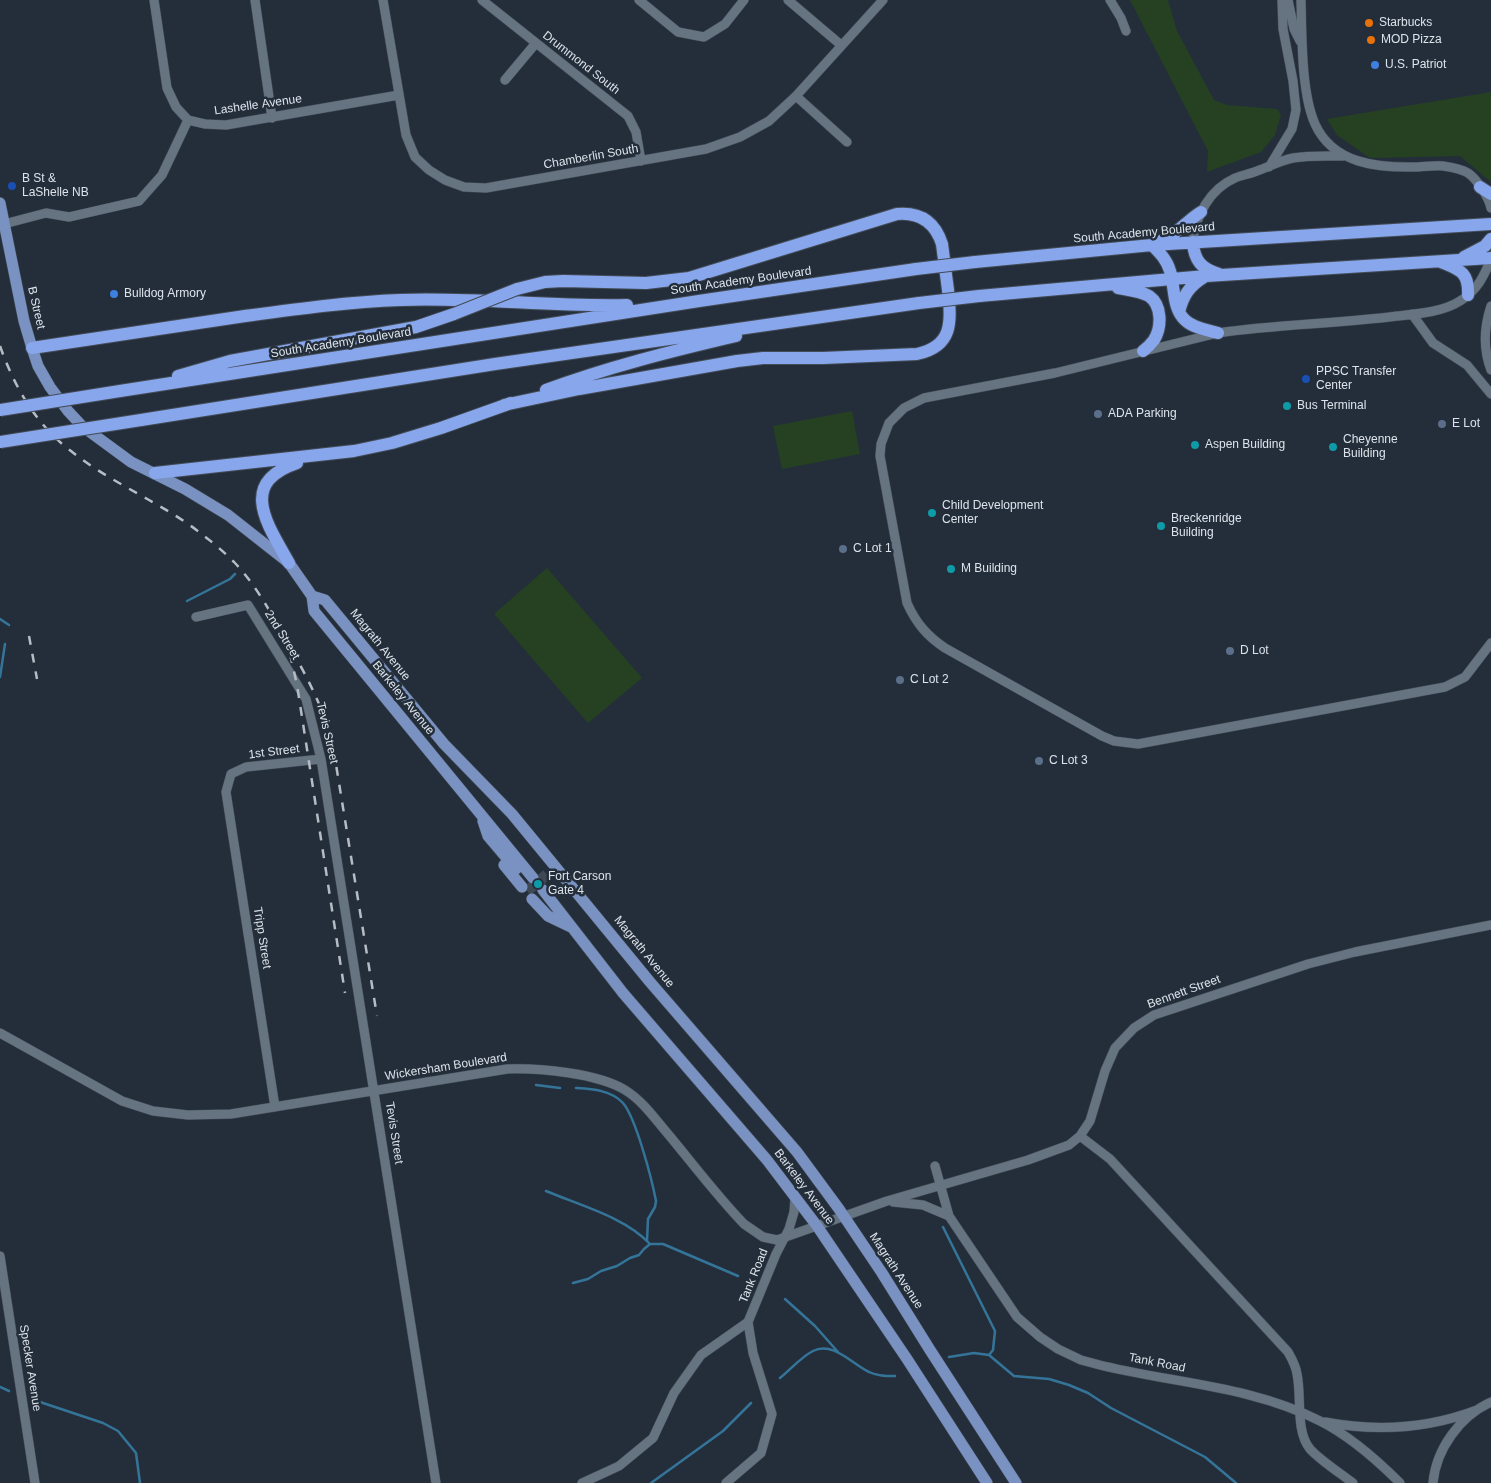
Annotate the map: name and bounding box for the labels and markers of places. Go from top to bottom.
place label: Starbucks [1379,16,1432,30]
marker: Starbucks [1363,17,1375,29]
place label: MOD Pizza [1381,33,1442,47]
marker: MOD Pizza [1365,34,1377,46]
place label: U.S. Patriot [1385,58,1446,72]
marker: U.S. Patriot [1369,59,1381,71]
place label: B St & LaShelle NB [22,172,89,200]
marker: B St & LaShelle NB [6,180,18,192]
place label: Bulldog Armory [124,287,206,301]
marker: Bulldog Armory [108,288,120,300]
place label: PPSC Transfer Center [1316,365,1396,393]
marker: PPSC Transfer Center [1300,373,1312,385]
place label: Bus Terminal [1297,399,1366,413]
marker: Bus Terminal [1281,400,1293,412]
place label: ADA Parking [1108,407,1177,421]
marker: ADA Parking [1092,408,1104,420]
place label: E Lot [1452,417,1480,431]
marker: E Lot [1436,418,1448,430]
place label: Cheyenne Building [1343,433,1398,461]
place label: Aspen Building [1205,438,1285,452]
marker: Aspen Building [1189,439,1201,451]
marker: Cheyenne Building [1327,441,1339,453]
place label: Child Development Center [942,499,1043,527]
marker: Child Development Center [926,507,938,519]
place label: Breckenridge Building [1171,512,1242,540]
marker: Breckenridge Building [1155,520,1167,532]
place label: C Lot 1 [853,542,892,556]
marker: C Lot 1 [837,543,849,555]
place label: M Building [961,562,1017,576]
marker: M Building [945,563,957,575]
place label: D Lot [1240,644,1269,658]
marker: D Lot [1224,645,1236,657]
place label: C Lot 2 [910,673,949,687]
marker: C Lot 2 [894,674,906,686]
place label: C Lot 3 [1049,754,1088,768]
marker: C Lot 3 [1033,755,1045,767]
place label: Fort Carson Gate 4 [548,870,611,898]
marker: Fort Carson Gate 4 [532,878,544,890]

